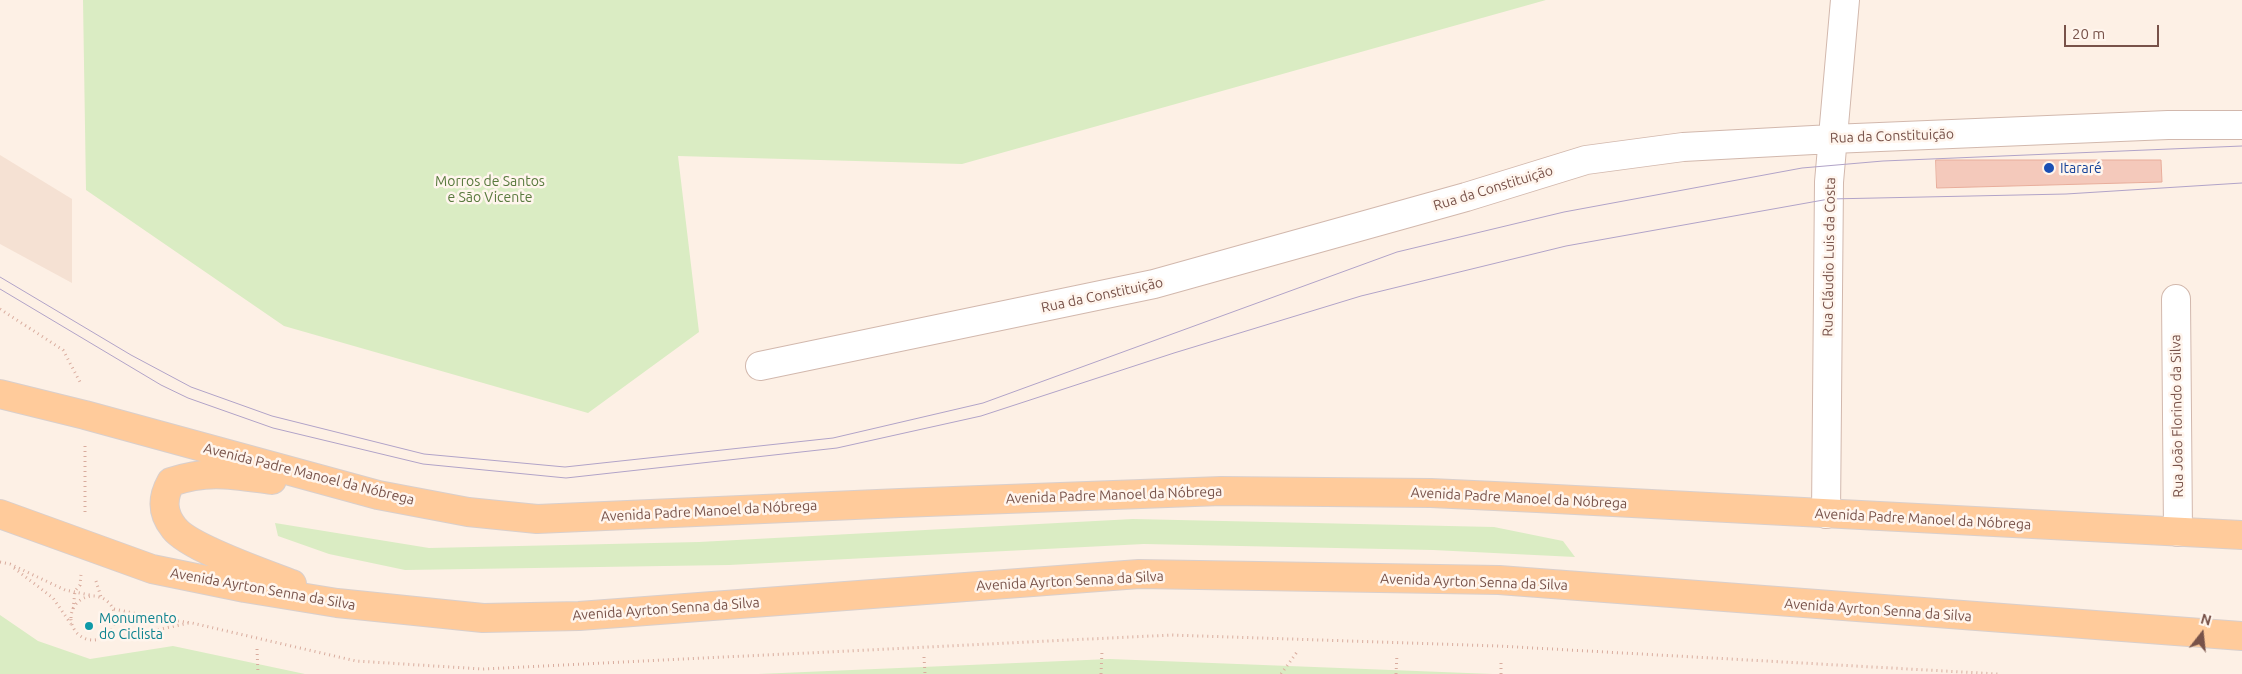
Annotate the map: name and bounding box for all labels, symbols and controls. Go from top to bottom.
scale bar [2067,15,2162,47]
text: 20 m [2072,25,2105,42]
street label: Rua da Constituição [1830,125,1954,147]
place label: Itararé [2060,160,2102,176]
marker: Itararé [2042,161,2056,175]
street label: Rua da Constituição [1431,162,1555,214]
park label: Morros de Santos e São Vicente [435,173,545,206]
street label: Rua Cláudio Luis da Costa [1819,177,1839,337]
street label: Rua da Constituição [1040,274,1164,316]
street label: Rua João Florindo da Silva [2167,334,2187,498]
street label: Avenida Padre Manoel da Nóbrega [202,440,416,508]
street label: Avenida Padre Manoel da Nóbrega [1005,483,1223,507]
street label: Avenida Padre Manoel da Nóbrega [1410,484,1628,512]
street label: Avenida Padre Manoel da Nóbrega [600,497,818,525]
street label: Avenida Padre Manoel da Nóbrega [1814,505,2032,533]
street label: Avenida Ayrton Senna da Silva [169,564,357,614]
street label: Avenida Ayrton Senna da Silva [976,568,1164,594]
street label: Avenida Ayrton Senna da Silva [1380,570,1568,594]
street label: Avenida Ayrton Senna da Silva [572,594,760,624]
street label: Avenida Ayrton Senna da Silva [1784,595,1972,625]
north arrow [2177,609,2227,659]
place label: Monumento do Ciclista [99,610,177,642]
text: N [2199,610,2213,629]
marker: Monumento do Ciclista [83,620,95,632]

